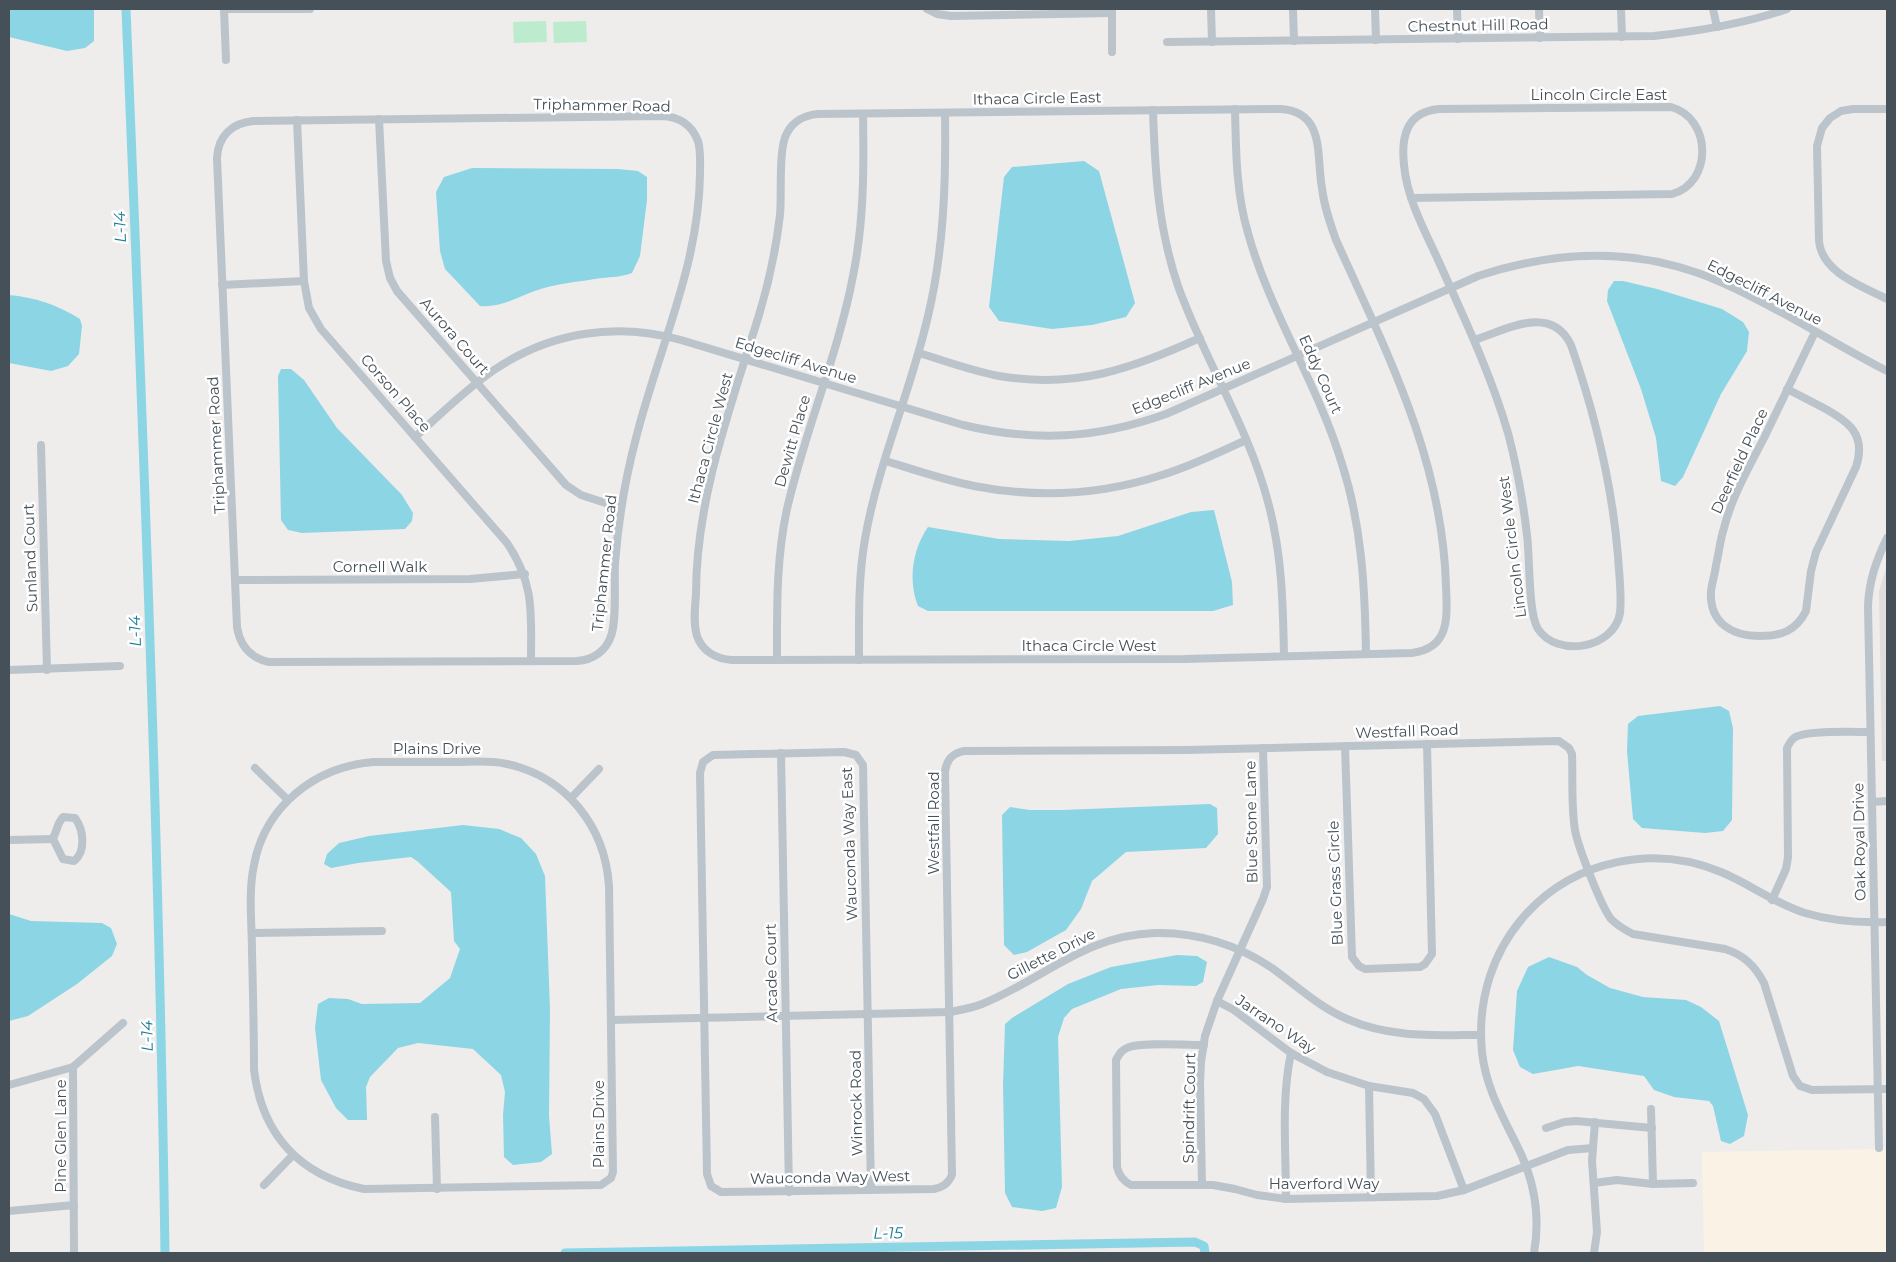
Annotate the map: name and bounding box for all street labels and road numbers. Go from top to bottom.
street label: Chestnut Hill Road [1407,14,1549,36]
street label: Lincoln Circle East [1531,85,1667,104]
street label: Ithaca Circle East [972,87,1102,109]
street label: Triphammer Road [533,94,671,116]
street label: Edgecliff Avenue [1704,255,1826,329]
street label: Aurora Court [416,293,494,379]
street label: Edgecliff Avenue [733,332,859,388]
street label: Eddy Court [1295,332,1347,416]
street label: Corson Place [357,350,435,436]
street label: Edgecliff Avenue [1129,353,1253,419]
street label: Ithaca Circle West [683,370,737,506]
street label: Triphammer Road [203,376,229,514]
street label: Dewitt Place [770,393,814,489]
street label: Deerfield Place [1706,405,1772,517]
street label: Lincoln Circle West [1494,475,1530,619]
street label: Triphammer Road [587,494,621,632]
street label: Sunland Court [19,503,41,613]
street label: Cornell Walk [333,557,427,576]
street label: Ithaca Circle West [1022,636,1157,655]
street label: Westfall Road [1355,720,1459,742]
street label: Plains Drive [393,739,481,758]
street label: Blue Stone Lane [1240,760,1262,884]
street label: Wauconda Way East [837,767,861,921]
street label: Westfall Road [924,771,943,875]
street label: Oak Royal Drive [1848,783,1870,901]
street label: Blue Grass Circle [1323,820,1347,946]
street label: Arcade Court [761,923,781,1023]
street label: Gillette Drive [1004,924,1098,984]
street label: Jarrano Way [1232,990,1320,1058]
street label: Winrock Road [846,1050,866,1156]
street label: Spindrift Court [1179,1052,1199,1164]
street label: Pine Glen Lane [51,1079,70,1193]
street label: Plains Drive [589,1080,608,1168]
street label: Wauconda Way West [750,1166,910,1188]
street label: Haverford Way [1269,1174,1380,1193]

